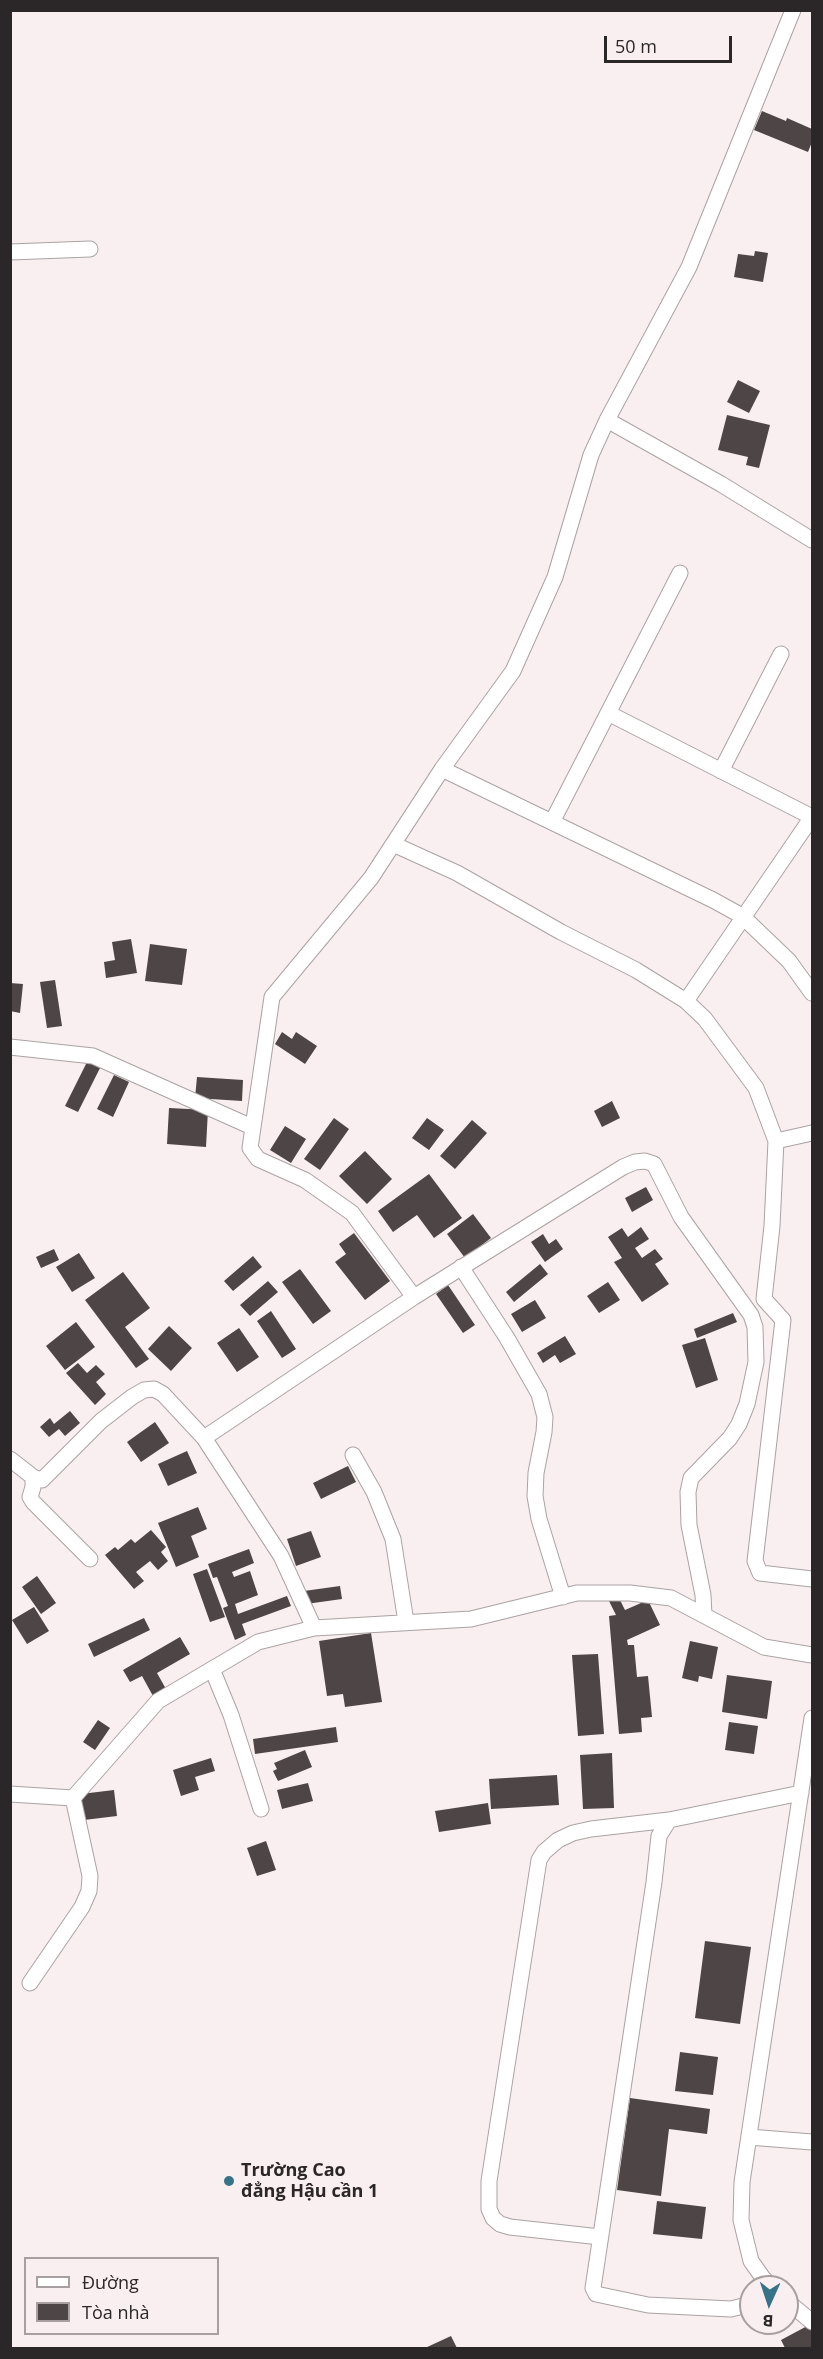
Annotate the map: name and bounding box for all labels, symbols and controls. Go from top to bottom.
scale bar [607,24,734,62]
text: 50 m [615,34,657,58]
place label: Trường Cao đẳng Hậu cần 1 [241,2160,378,2202]
marker: Trường Cao đẳng Hậu cần 1 [222,2174,236,2188]
legend [24,2257,219,2335]
text: Đường [82,2270,139,2294]
north arrow [739,2275,799,2335]
text: Tòa nhà [82,2300,150,2324]
text: B [762,2310,774,2332]

